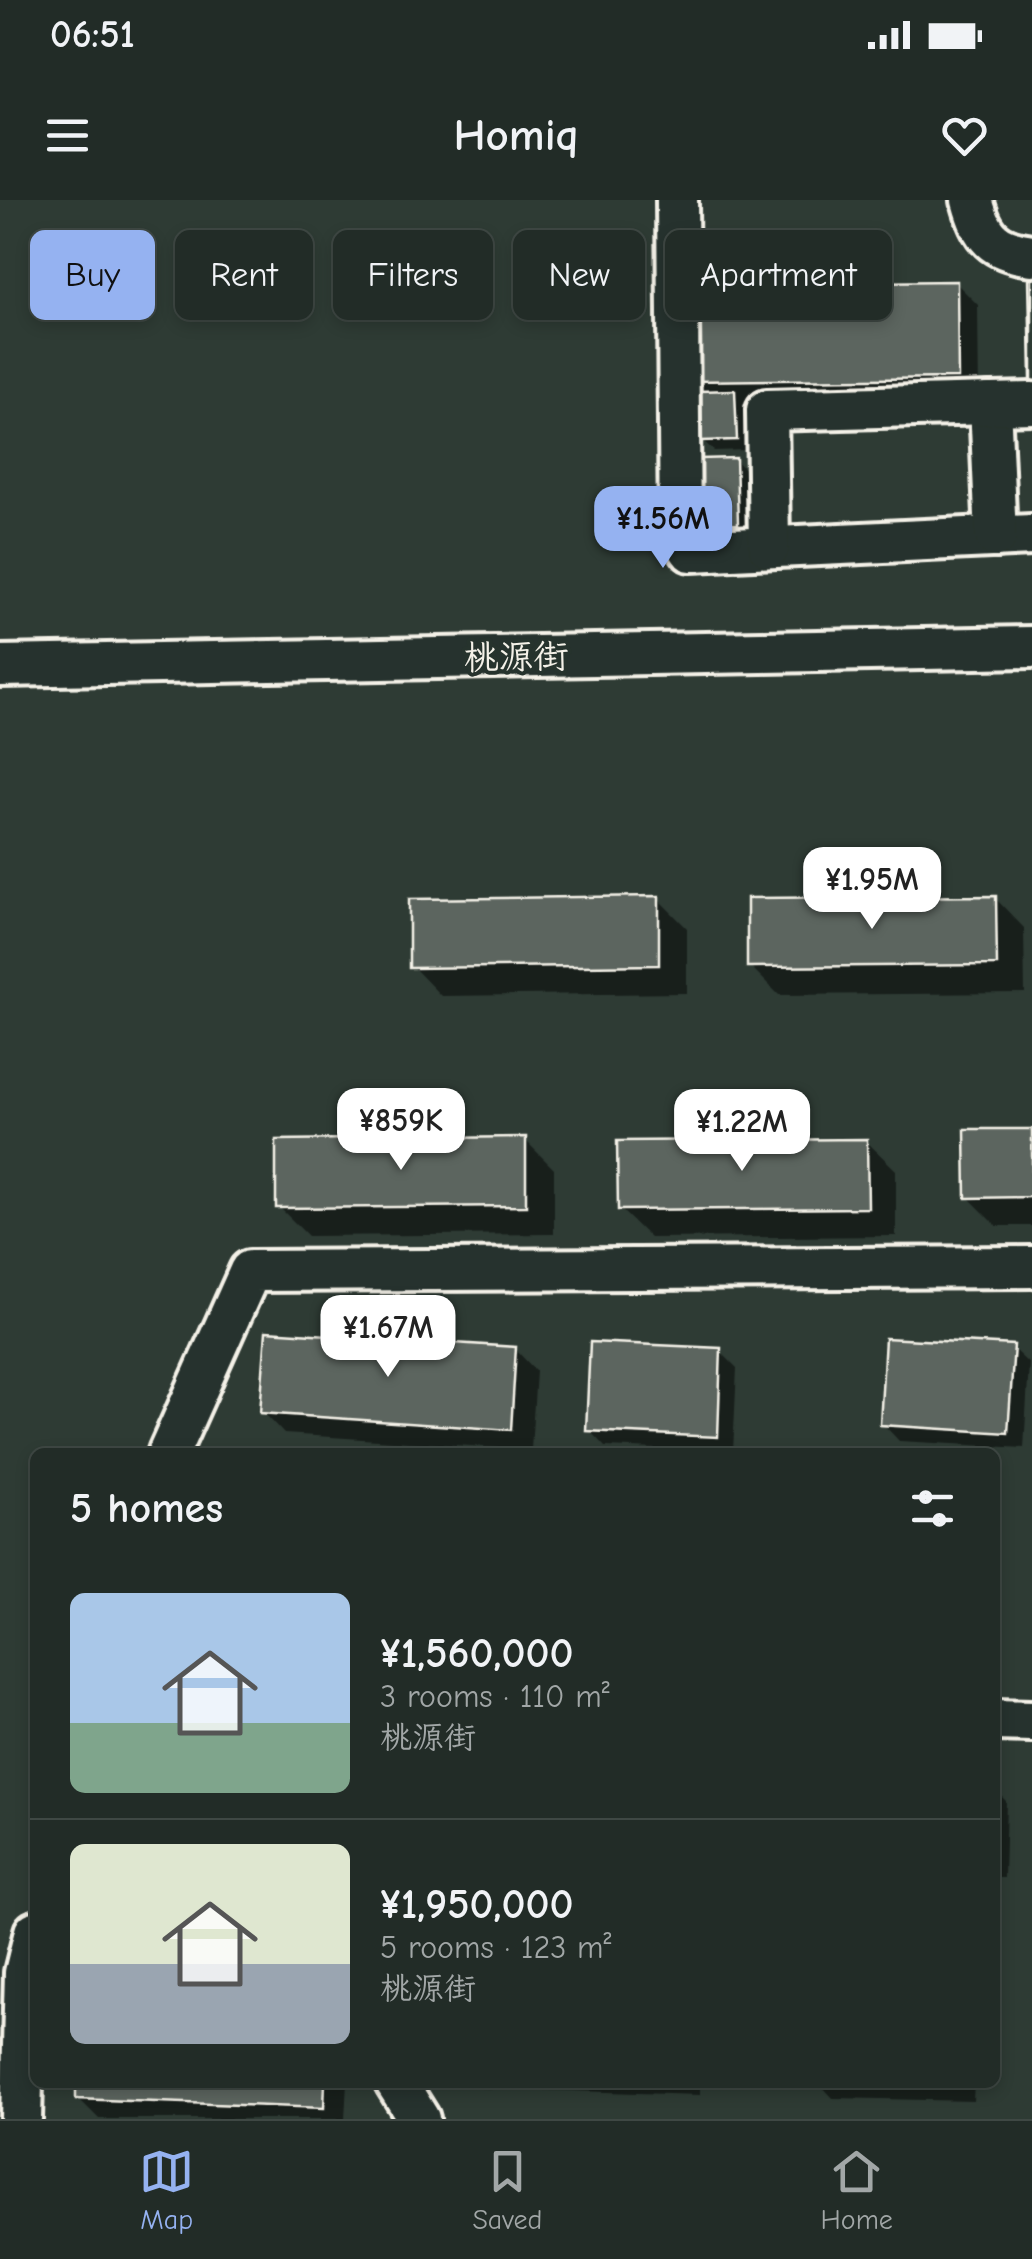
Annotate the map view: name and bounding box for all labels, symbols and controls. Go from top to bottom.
text: 06:51 [50,13,135,57]
icon: menu [40,108,95,163]
icon: heart [937,108,992,163]
text: Homiq [453,109,579,161]
chip: Buy [30,230,155,320]
chip: Rent [175,230,313,320]
chip: Filters [333,230,493,320]
chip: New [513,230,645,320]
chip: Apartment [665,230,892,320]
pin: ¥1.56M [582,486,744,571]
text: ¥1.56M [616,500,710,537]
street label: 桃源街 [463,636,569,678]
pin: ¥1.95M [791,847,953,932]
text: ¥1.95M [825,861,919,898]
pin: ¥859K [331,1088,471,1173]
pin: ¥1.22M [661,1089,823,1174]
text: ¥859K [359,1102,443,1139]
text: ¥1.22M [696,1103,788,1140]
pin: ¥1.67M [307,1295,469,1380]
text: ¥1.67M [342,1309,434,1346]
icon: filters [905,1481,960,1536]
text: 5 homes [70,1484,223,1533]
text: ¥1,560,000 [380,1629,574,1678]
icon: home [150,1633,270,1753]
text: 3 rooms · 110 m² [380,1678,610,1715]
text: 桃源街 [380,1719,476,1756]
text: ¥1,950,000 [380,1880,574,1929]
icon: home [150,1884,270,2004]
text: 5 rooms · 123 m² [380,1929,612,1966]
text: 桃源街 [380,1970,476,2007]
tab: Map [139,2144,194,2236]
tab: Saved [472,2144,542,2236]
tab: Home [821,2144,893,2236]

